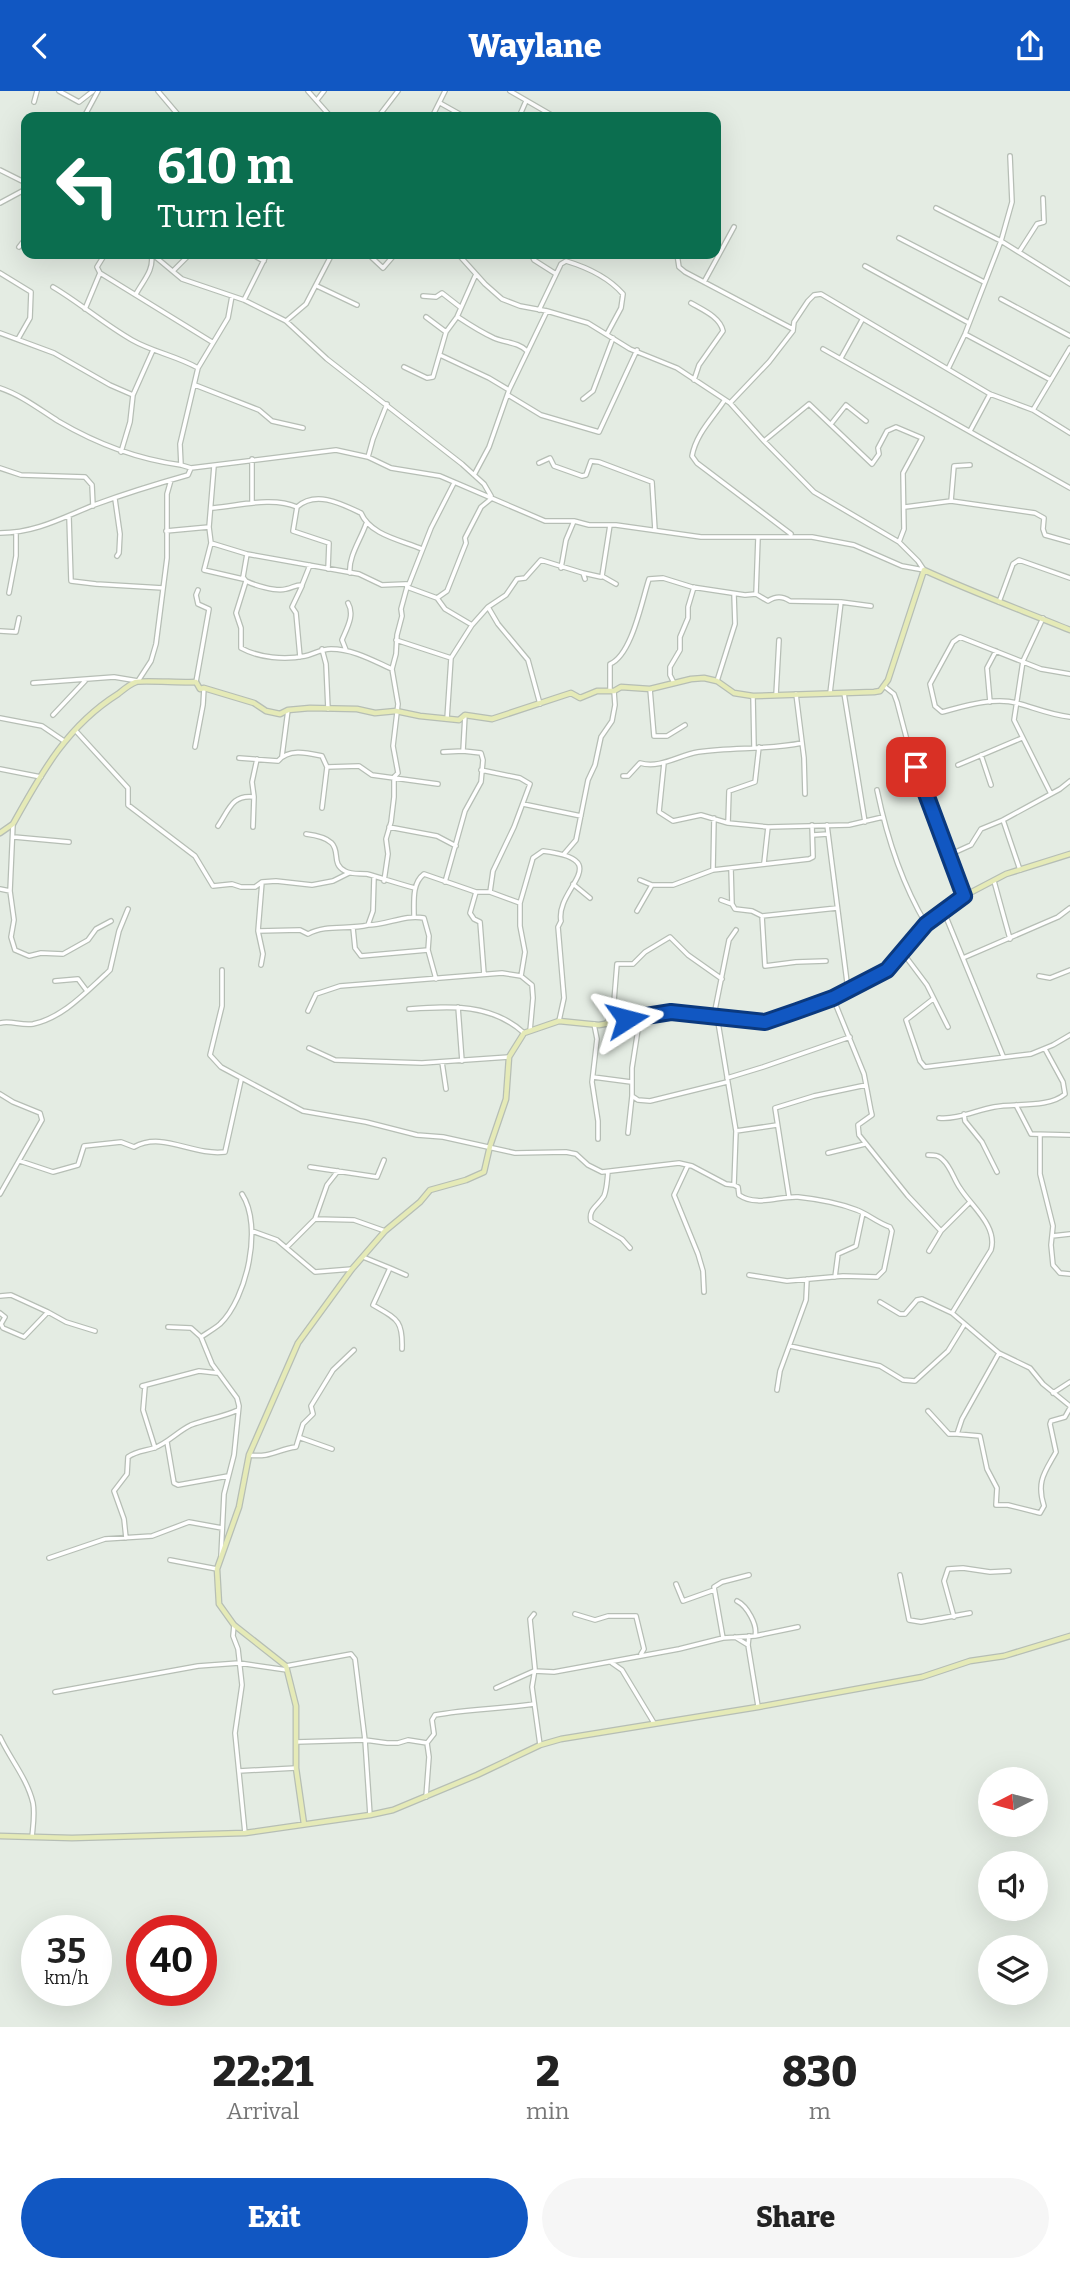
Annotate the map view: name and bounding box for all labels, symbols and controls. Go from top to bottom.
icon: back [21,27,59,65]
text: Waylane [469,27,602,65]
icon: share [1011,27,1049,65]
text: 610 m [157,137,293,196]
icon: left [42,140,133,231]
text: Turn left [157,197,285,235]
pin [886,737,946,797]
icon: arrive [897,748,935,786]
position arrow [590,982,664,1056]
north arrow [978,1767,1048,1837]
map controls [978,1767,1048,2005]
button: sound [978,1851,1048,1921]
speed limit sign: 40 [126,1915,217,2006]
text: 35 [47,1930,86,1972]
button: layers [978,1935,1048,2005]
text: km/h [44,1967,89,1989]
text: 22:21 [213,2047,314,2097]
text: 2 [536,2047,560,2097]
text: 830 [782,2047,857,2097]
text: Arrival [227,2097,299,2125]
text: min [526,2097,569,2125]
text: m [809,2097,831,2125]
button: Exit [21,2178,528,2258]
button: Share [542,2178,1049,2258]

